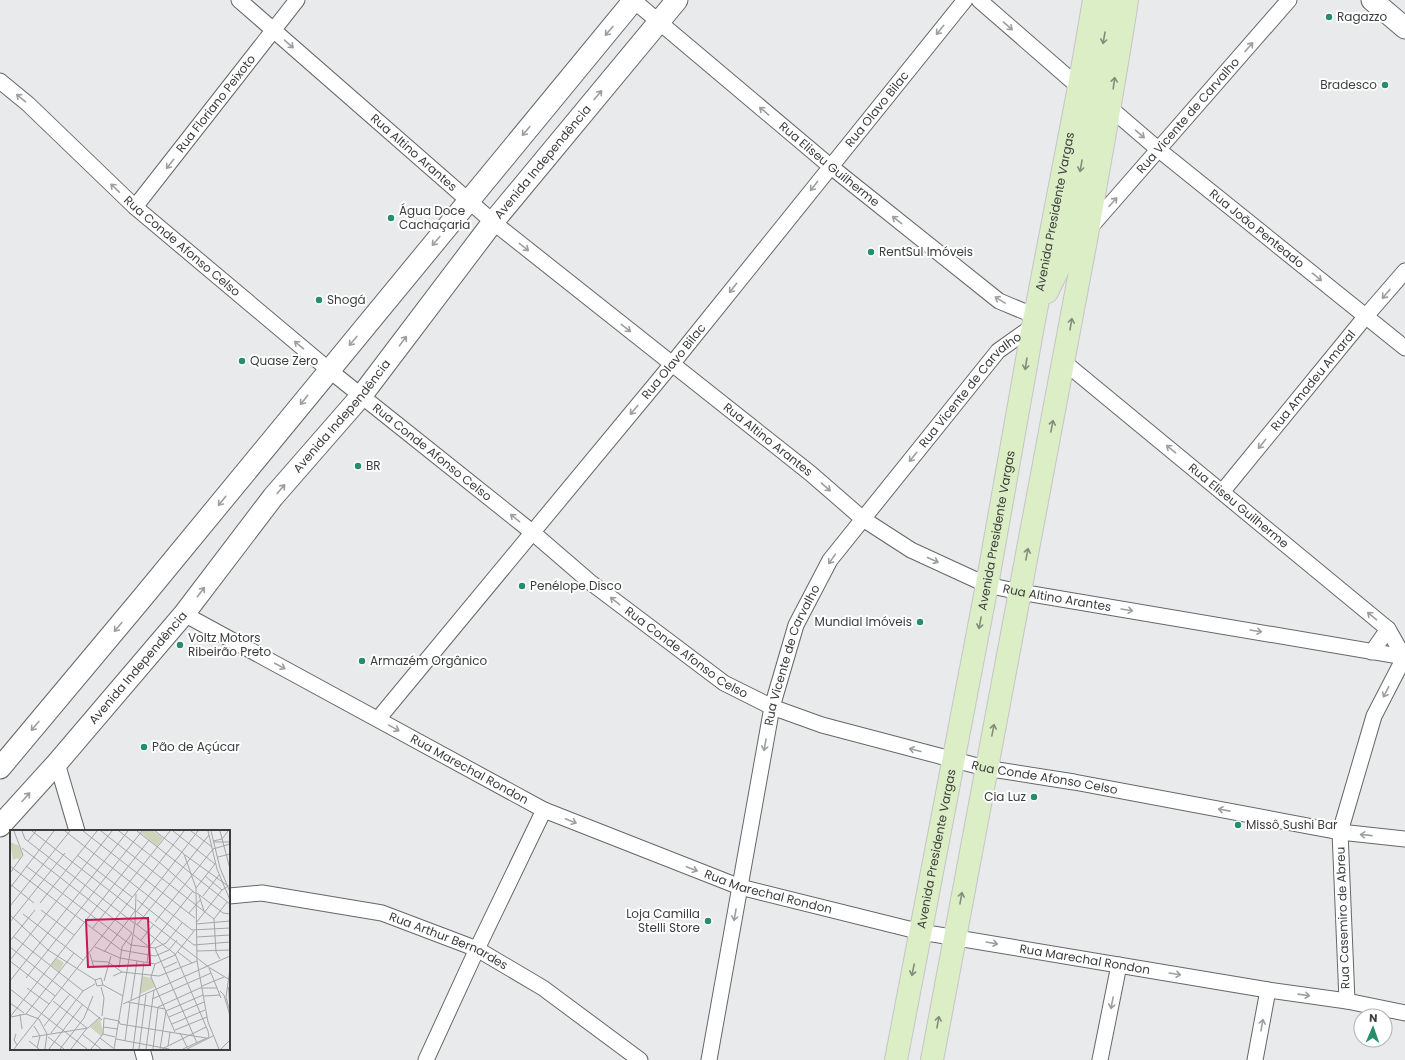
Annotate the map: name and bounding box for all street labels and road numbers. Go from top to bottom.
street label: Rua Floriano Peixoto [172,51,259,156]
street label: Rua Vicente de Carvalho [1132,53,1243,177]
street label: Rua Olavo Bilac [841,67,913,151]
street label: Avenida Independência [490,101,595,222]
street label: Rua Altino Arantes [367,110,461,195]
street label: Rua Eliseu Guilherme [776,118,883,210]
street label: Avenida Presidente Vargas [1031,131,1078,293]
street label: Rua João Penteado [1206,185,1308,272]
street label: Rua Conde Afonso Celso [120,192,245,300]
street label: Rua Olavo Bilac [637,320,709,403]
street label: Rua Amadeu Amaral [1266,326,1359,434]
street label: Rua Vicente de Carvalho [915,328,1025,451]
street label: Avenida Independência [289,356,394,476]
street label: Rua Conde Afonso Celso [369,399,496,505]
street label: Rua Altino Arantes [720,399,817,480]
street label: Avenida Presidente Vargas [973,449,1019,612]
street label: Rua Eliseu Guilherme [1185,459,1293,552]
street label: Rua Altino Arantes [1001,580,1113,615]
street label: Rua Vicente de Carvalho [760,581,824,727]
street label: Rua Conde Afonso Celso [622,602,751,702]
street label: Avenida Independência [85,607,191,728]
street label: Rua Marechal Rondon [408,730,532,808]
street label: Rua Conde Afonso Celso [970,756,1119,798]
street label: Avenida Presidente Vargas [912,768,960,930]
street label: Rua Casemiro de Abreu [1332,846,1353,990]
street label: Rua Marechal Rondon [702,865,834,918]
street label: Rua Arthur Bernardes [387,908,511,973]
street label: Rua Marechal Rondon [1018,940,1151,978]

